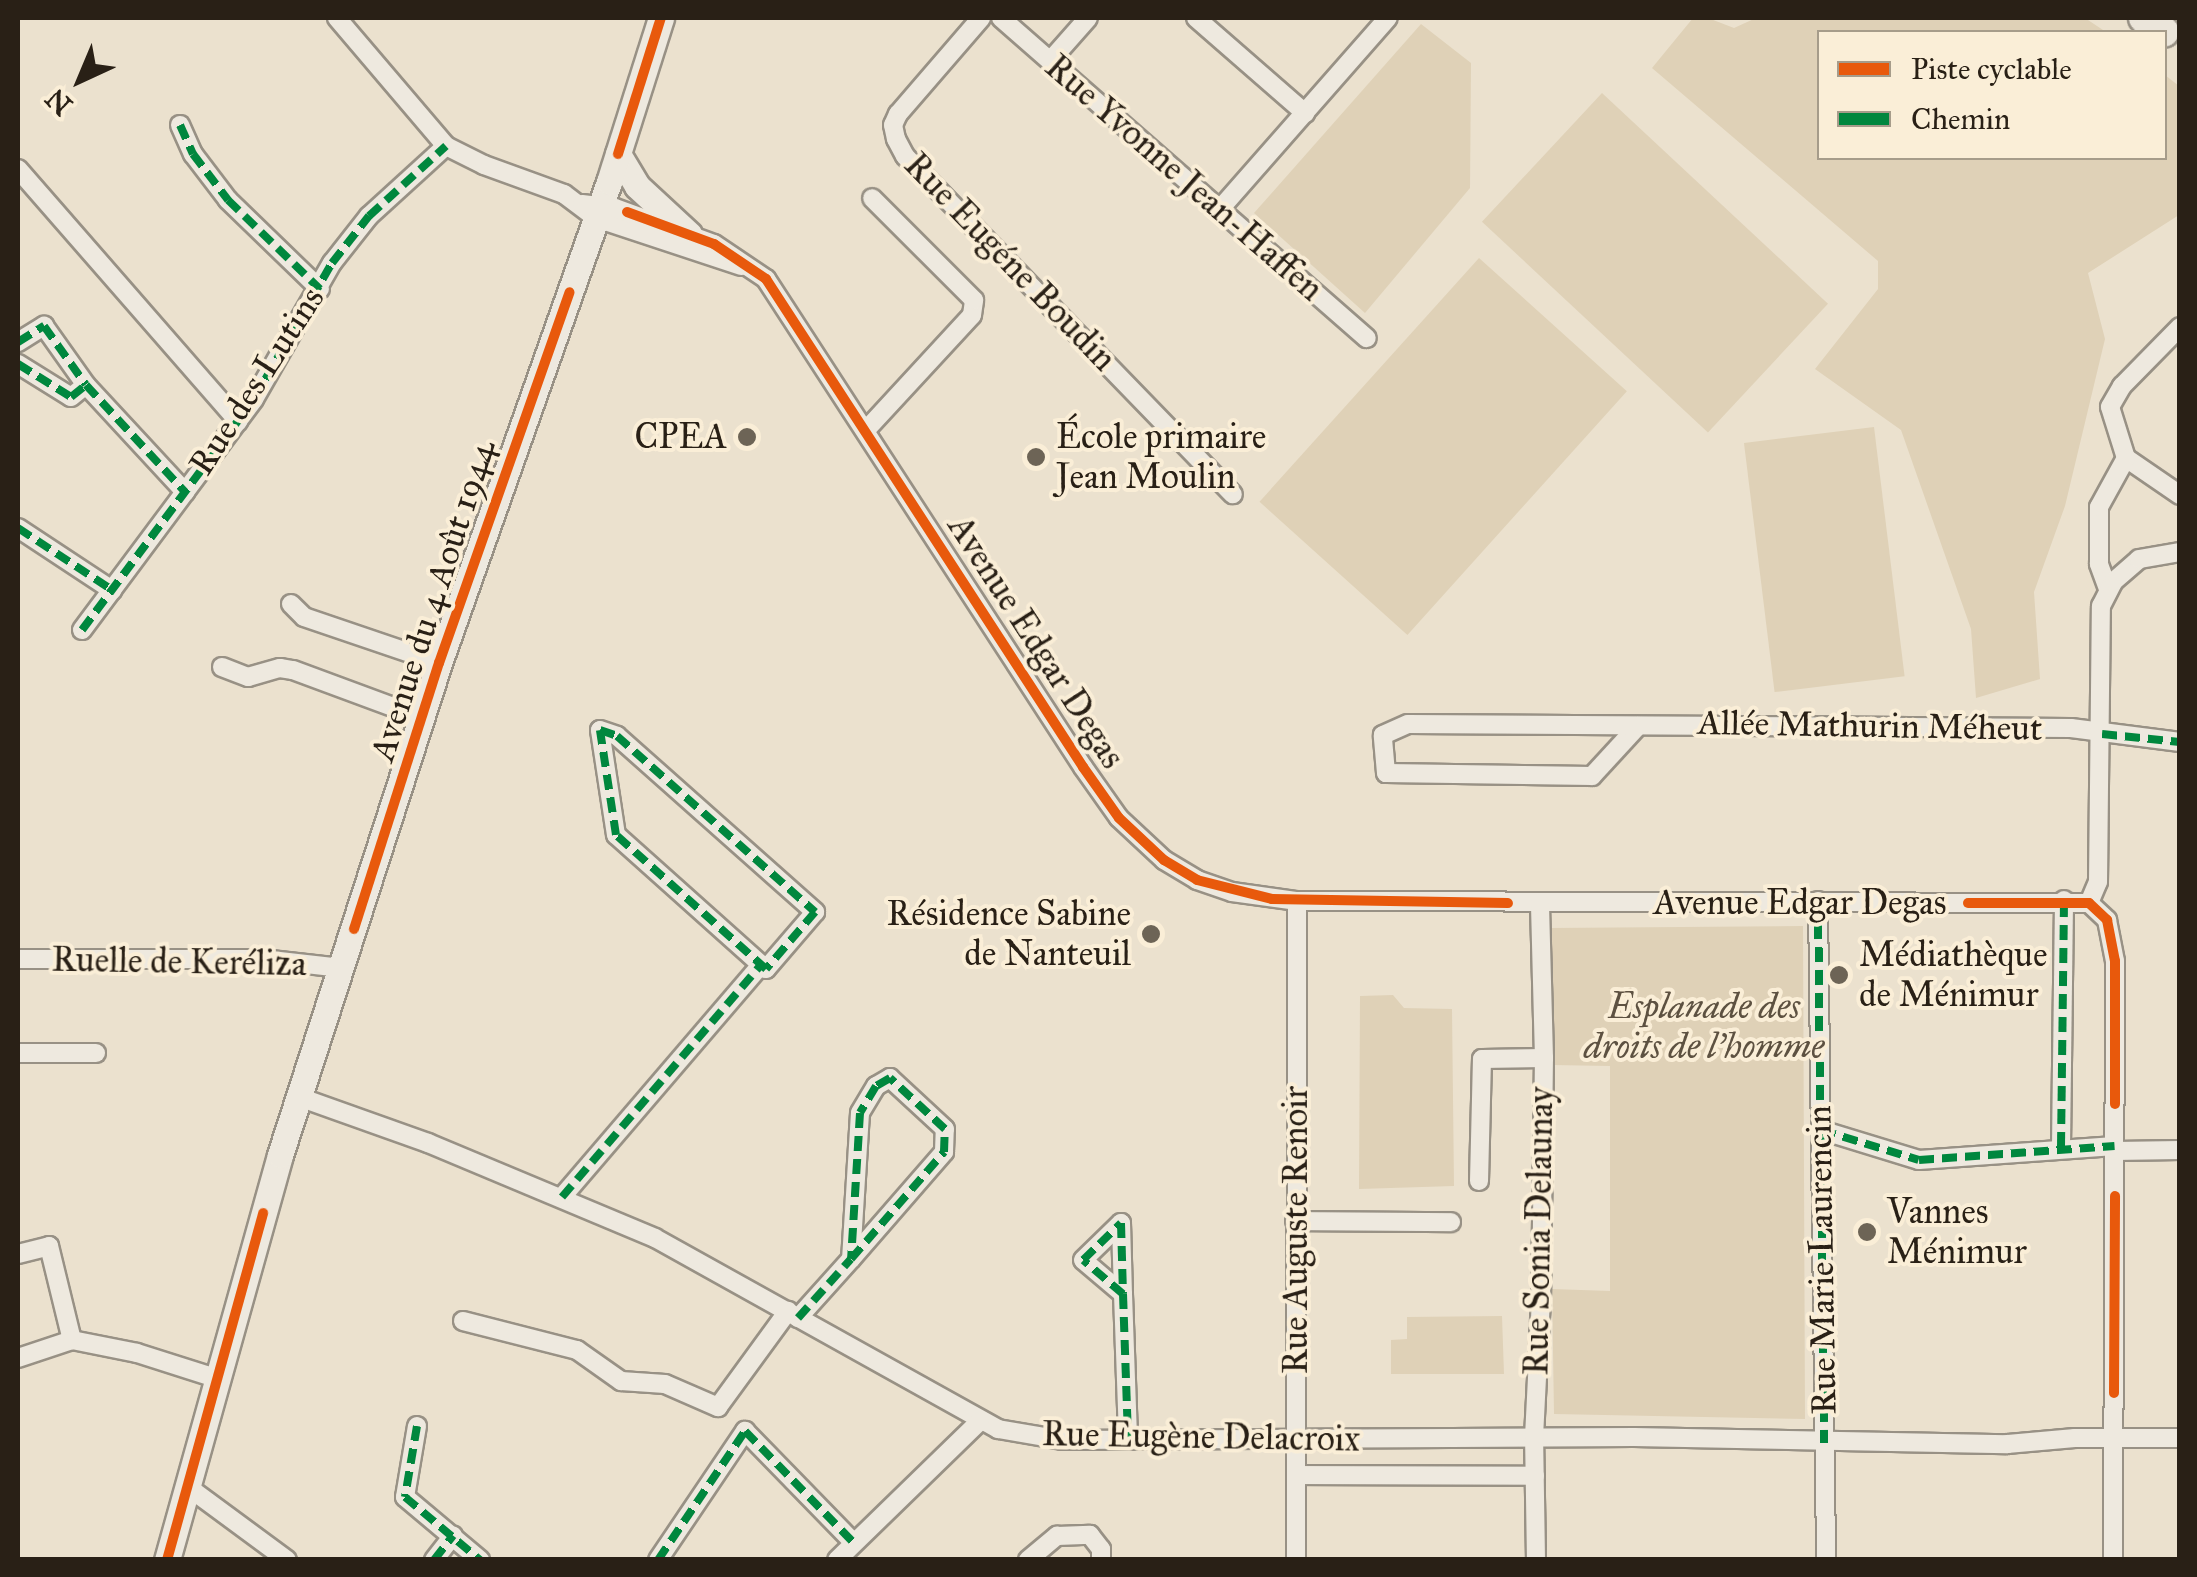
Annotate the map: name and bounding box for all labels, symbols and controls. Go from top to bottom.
north arrow [30,30,130,130]
legend [1817,30,2167,160]
street label: Rue Yvonne Jean-Haffen [1037,46,1331,310]
text: Piste cyclable [1911,51,2072,87]
text: N [38,81,80,123]
text: Chemin [1911,101,2010,137]
street label: Rue Eugéne Boudin [895,144,1125,380]
street label: Rue des Lutins [181,279,333,483]
place label: CPEA [634,416,727,458]
place label: École primaire Jean Moulin [1056,416,1266,498]
marker: CPEA [736,426,758,448]
street label: Avenue du 4 Août 1944 [361,435,505,767]
marker: École primaire Jean Moulin [1025,446,1047,468]
street label: Avenue Edgar Degas [939,508,1133,776]
street label: Allée Mathurin Méheut [1697,702,2043,750]
street label: Avenue Edgar Degas [1653,882,1947,924]
place label: Résidence Sabine de Nanteuil [887,893,1131,975]
marker: Résidence Sabine de Nanteuil [1140,923,1162,945]
place label: Médiathèque de Ménimur [1859,934,2048,1016]
street label: Ruelle de Keréliza [51,939,307,985]
marker: Médiathèque de Ménimur [1828,964,1850,986]
park label: Esplanade des droits de l'homme [1584,986,1824,1068]
street label: Rue Auguste Renoir [1275,1086,1317,1374]
street label: Rue Sonia Delaunay [1515,1086,1563,1376]
street label: Rue Marie Laurencin [1798,1105,1846,1415]
place label: Vannes Ménimur [1887,1191,2027,1273]
marker: Vannes Ménimur [1856,1221,1878,1243]
street label: Rue Eugène Delacroix [1042,1413,1360,1461]

